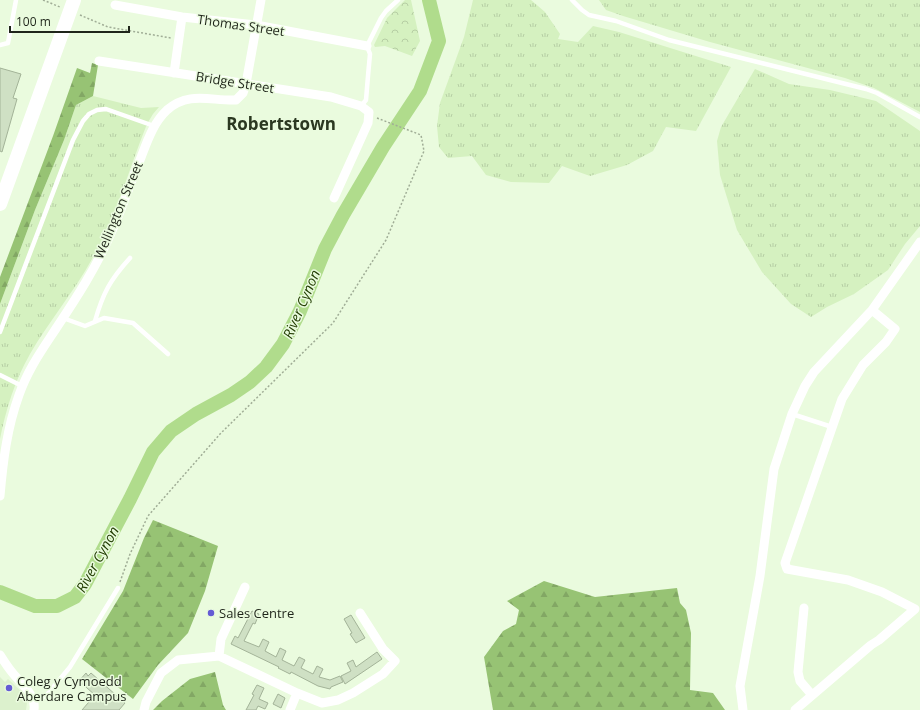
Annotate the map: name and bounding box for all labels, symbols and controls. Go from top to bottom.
scale bar [10,8,129,34]
street label: Thomas Street [196,10,286,40]
text: 100 m [16,13,51,30]
street label: Bridge Street [195,67,276,97]
district label: Robertstown [226,112,336,135]
street label: Wellington Street [89,158,147,262]
water label: River Cynon [278,267,324,341]
water label: River Cynon [71,523,123,595]
place label: Sales Centre [219,604,294,622]
marker: Sales Centre [206,608,216,618]
place label: Coleg y Cymoedd Aberdare Campus [17,672,127,705]
marker: Coleg y Cymoedd Aberdare Campus [4,683,14,693]

